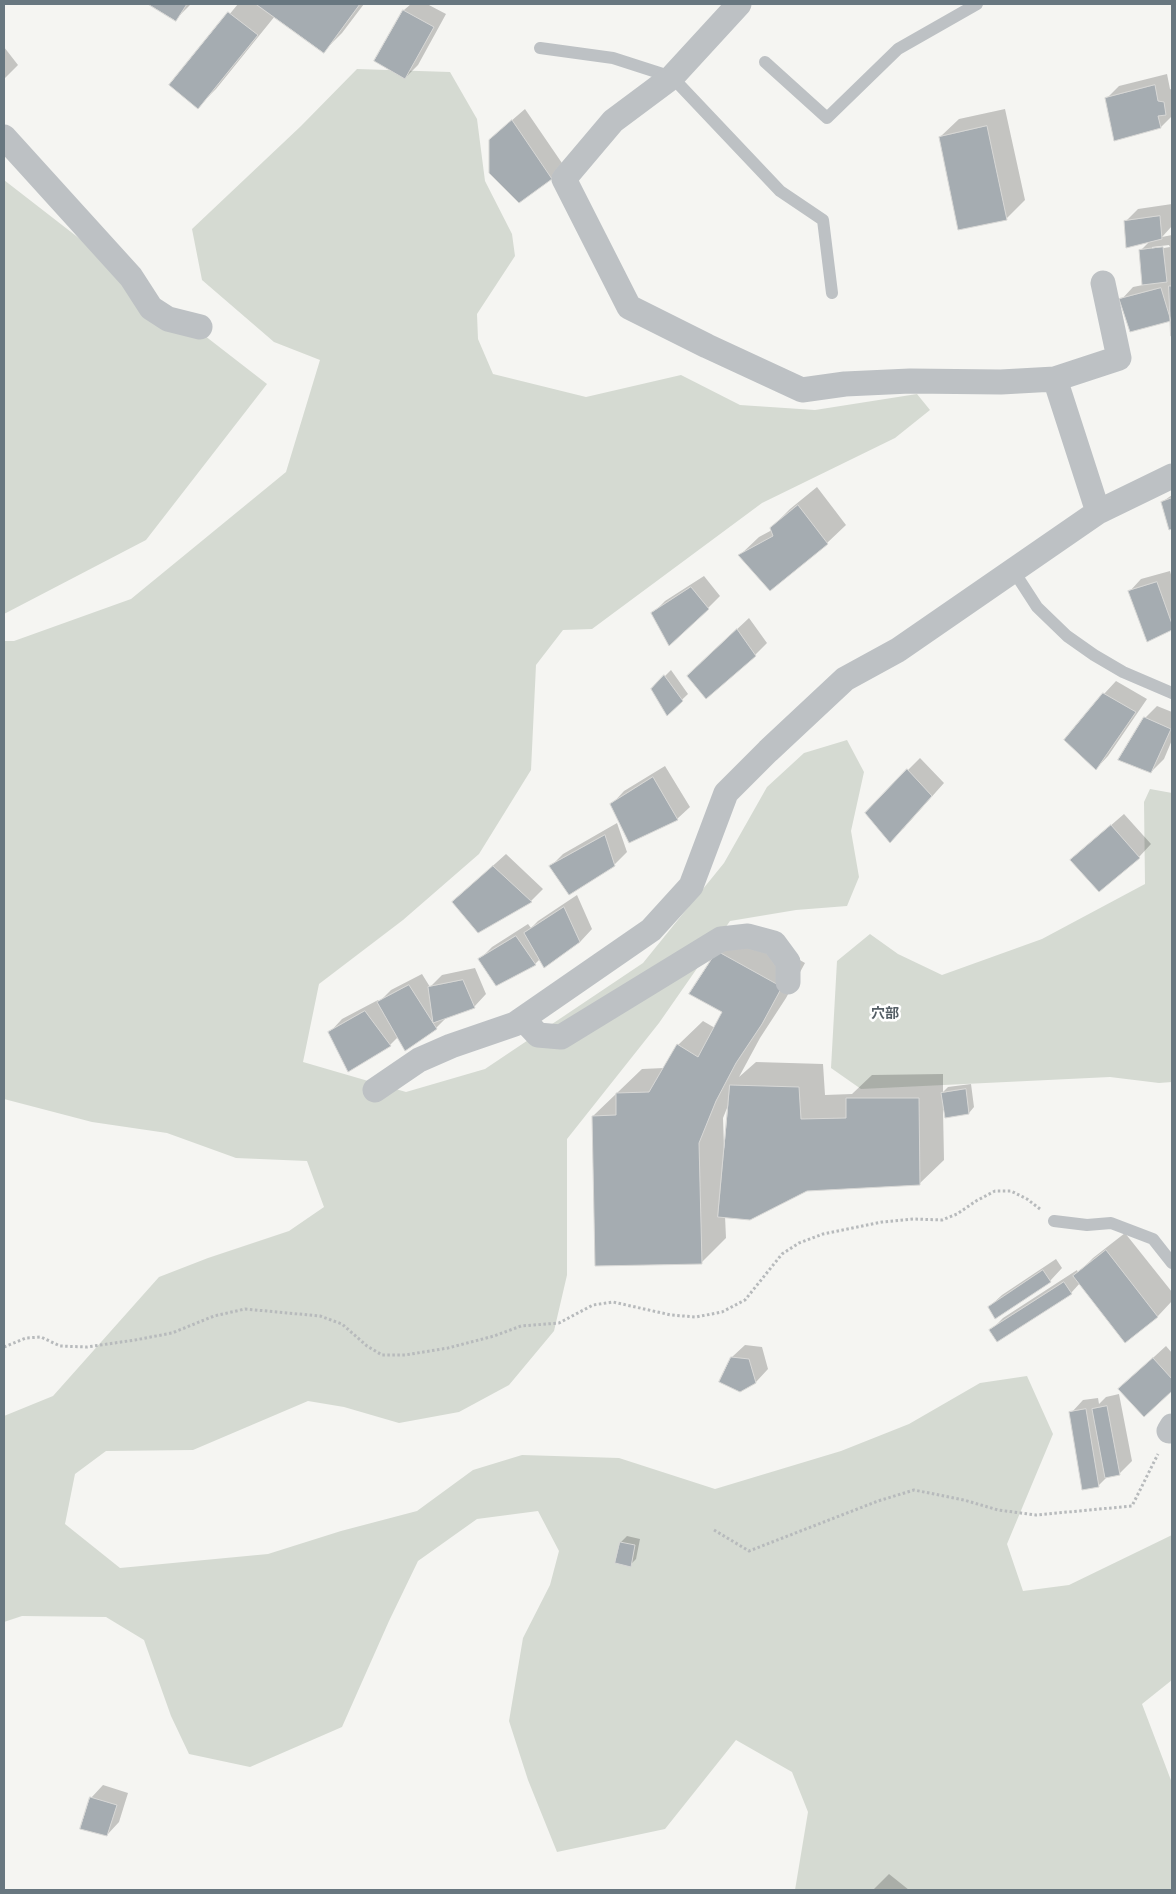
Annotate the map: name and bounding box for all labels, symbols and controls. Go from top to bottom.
district label: 穴部 [871,1006,899,1022]

